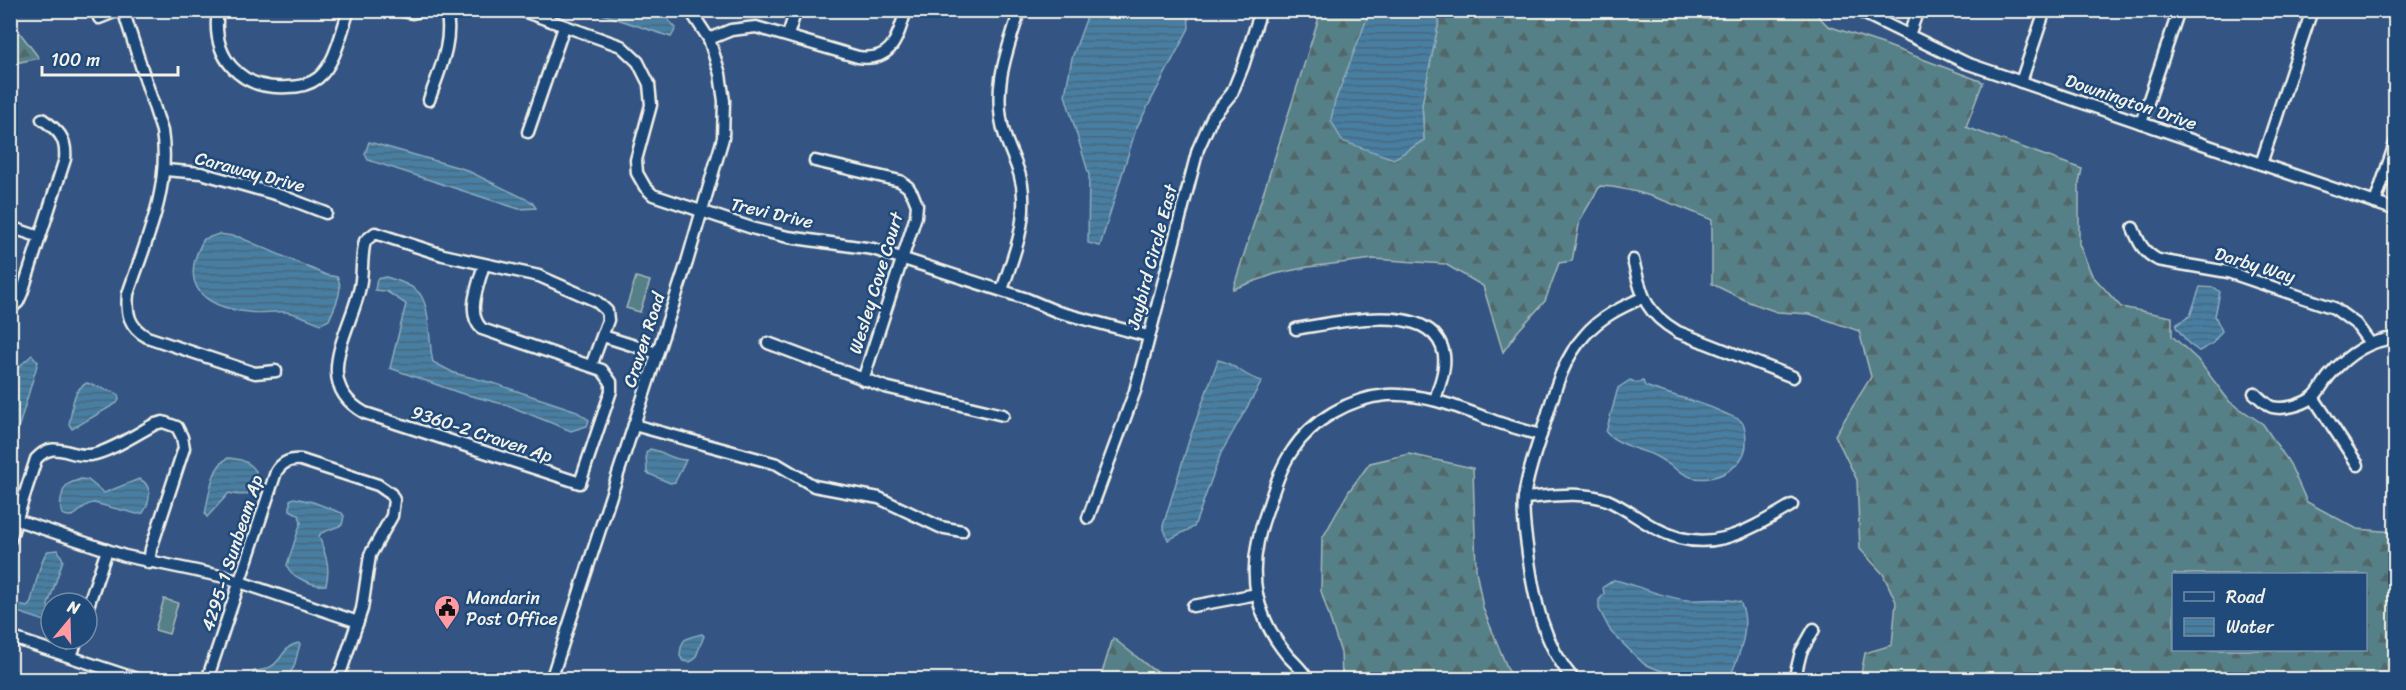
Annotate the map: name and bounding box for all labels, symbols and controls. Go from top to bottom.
scale bar [42,39,178,77]
text: 100 m [51,44,100,76]
street label: Downington Drive [2061,64,2201,140]
street label: Caraway Drive [191,142,309,202]
street label: Jaybird Circle East [1117,180,1187,334]
street label: Trevi Drive [728,188,816,238]
street label: Wesley Cove Court [839,207,913,358]
street label: Darby Way [2211,238,2300,293]
street label: Craven Road [614,287,675,392]
street label: 9360-2 Craven Ap [407,396,557,472]
street label: 4295-1 Sunbeam Ap [192,470,273,635]
legend [2172,573,2367,651]
text: Road [2226,581,2266,613]
place label: Mandarin Post Office [466,582,558,635]
north arrow [39,591,99,651]
text: N [63,591,85,623]
public building icon: Mandarin Post Office [432,593,462,631]
text: Water [2226,611,2275,643]

